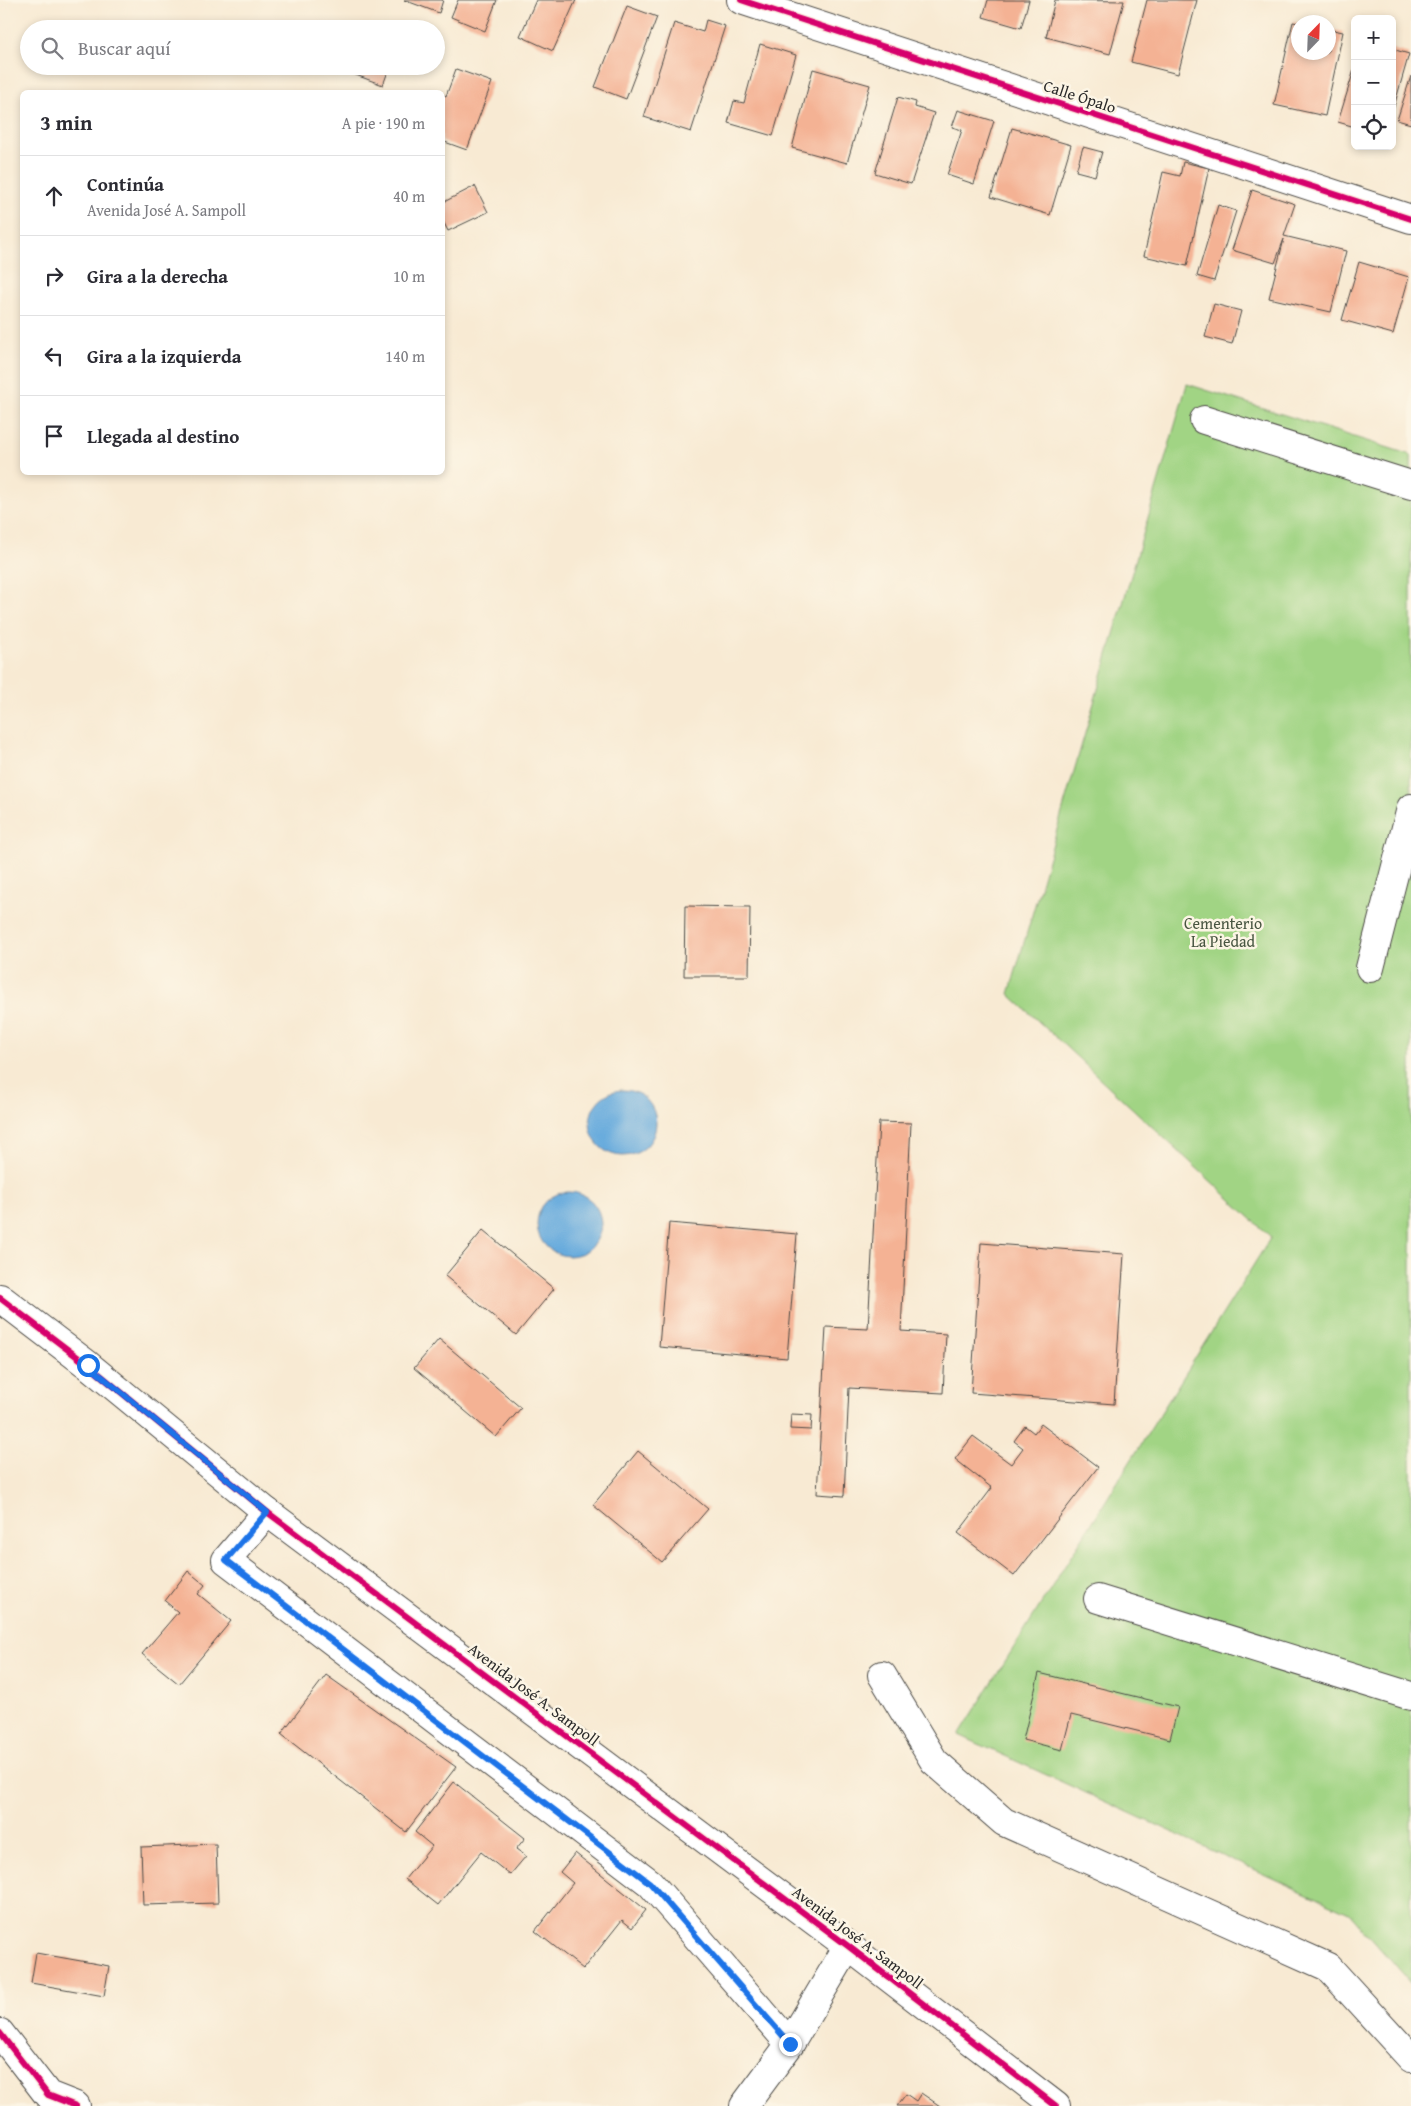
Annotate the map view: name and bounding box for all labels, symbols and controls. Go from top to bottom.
north arrow [1291,15,1336,60]
map controls [1351,15,1396,150]
button: + [1351,15,1396,60]
search box [20,20,445,75]
icon: search [38,34,66,62]
text: Buscar aquí [78,34,171,62]
button: − [1351,60,1396,105]
street label: Calle Ópalo [1041,73,1119,119]
button: locate [1351,105,1396,150]
text: 3 min [40,107,92,138]
text: A pie · 190 m [342,111,425,135]
text: Continúa [87,170,164,198]
icon: ahead [40,182,68,210]
text: 40 m [393,184,425,208]
text: Avenida José A. Sampoll [87,198,246,222]
icon: right [40,262,68,290]
text: Gira a la derecha [87,262,228,290]
text: 10 m [393,264,425,288]
icon: left [40,342,68,370]
text: Gira a la izquierda [87,342,242,370]
text: 140 m [385,344,425,368]
icon: arrive [40,422,68,450]
text: Llegada al destino [87,422,239,450]
park label: Cementerio La Piedad [1184,911,1262,953]
route start [77,1354,100,1377]
street label: Avenida José A. Sampoll [463,1637,605,1752]
street label: Avenida José A. Sampoll [787,1880,929,1995]
route end [779,2033,802,2056]

